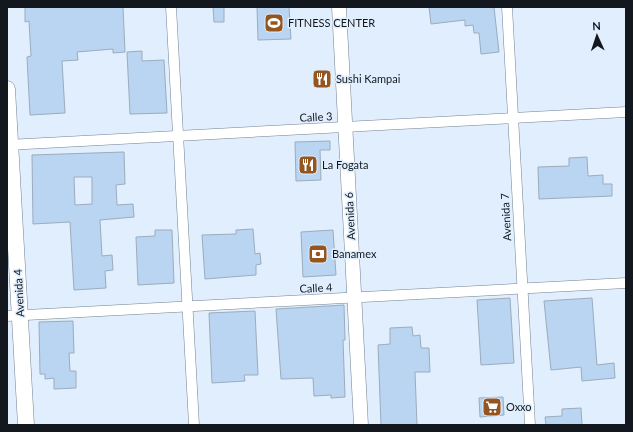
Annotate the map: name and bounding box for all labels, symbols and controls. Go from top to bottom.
sports icon: FITNESS CENTER [263,12,285,34]
place label: FITNESS CENTER [288,16,375,29]
north arrow [577,16,617,56]
text: N [592,19,601,32]
restaurant icon: Sushi Kampai [311,68,333,90]
place label: Sushi Kampai [336,72,401,85]
street label: Calle 3 [299,109,333,124]
restaurant icon: La Fogata [297,154,319,176]
place label: La Fogata [322,158,368,171]
street label: Avenida 6 [342,192,357,240]
street label: Avenida 7 [498,193,513,241]
bank icon: Banamex [307,243,329,265]
place label: Banamex [332,247,377,260]
street label: Avenida 4 [11,268,26,317]
street label: Calle 4 [299,280,333,295]
supermarket icon: Oxxo [481,396,503,418]
place label: Oxxo [506,400,532,413]

